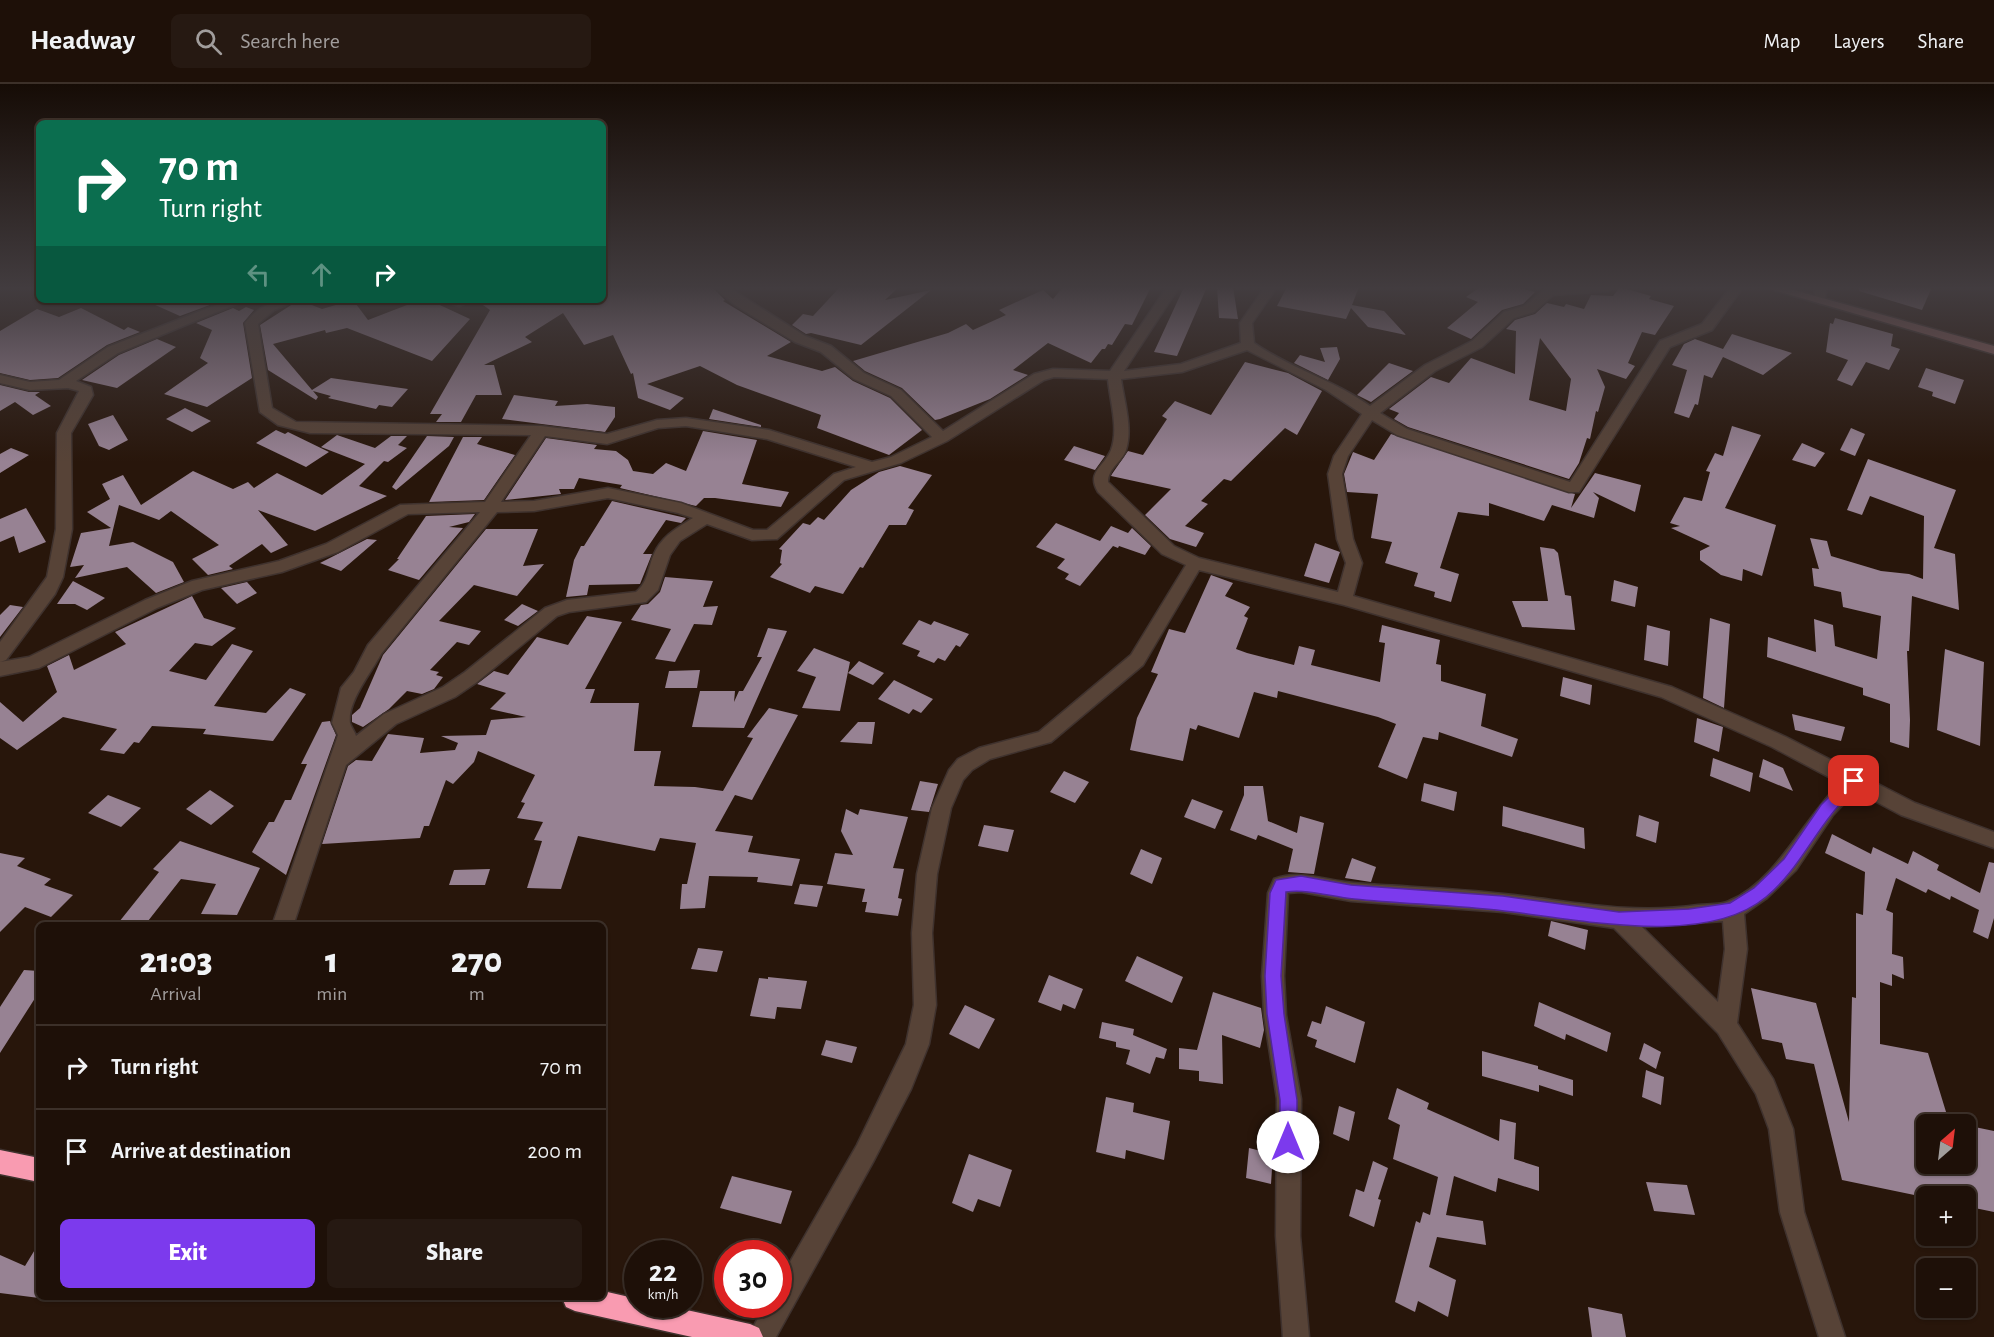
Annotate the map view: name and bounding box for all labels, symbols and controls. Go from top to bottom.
search box [171,14,591,68]
icon: search [192,25,225,58]
text: Headway [30,27,135,55]
text: Search here [240,30,340,52]
text: Map [1764,31,1800,52]
text: Layers [1833,31,1884,52]
text: Share [1917,31,1964,52]
icon: right [60,144,138,222]
text: 70 m [159,146,239,188]
text: Turn right [159,195,262,222]
icon: left [242,258,275,291]
icon: ahead [305,258,338,291]
icon: right [368,258,401,291]
pin [1828,755,1879,806]
icon: arrive [1837,764,1870,797]
text: 21:03 [139,943,213,979]
text: 1 [325,943,338,979]
text: 270 [451,943,503,979]
text: Arrival [150,984,202,1004]
text: min [316,984,347,1004]
text: m [469,984,485,1004]
icon: right [60,1051,93,1084]
text: Turn right [111,1056,198,1078]
text: 70 m [540,1056,582,1078]
position arrow [1256,1110,1320,1174]
north arrow [1916,1114,1976,1174]
map controls [1916,1114,1976,1318]
icon: arrive [60,1135,93,1168]
text: Arrive at destination [111,1140,291,1162]
text: 200 m [528,1140,582,1162]
button: + [1916,1186,1976,1246]
button: Exit [60,1219,315,1288]
button: Share [327,1219,582,1288]
speed limit sign: 30 [714,1240,792,1318]
text: 22 [649,1257,677,1287]
button: − [1916,1258,1976,1318]
text: km/h [648,1287,678,1302]

